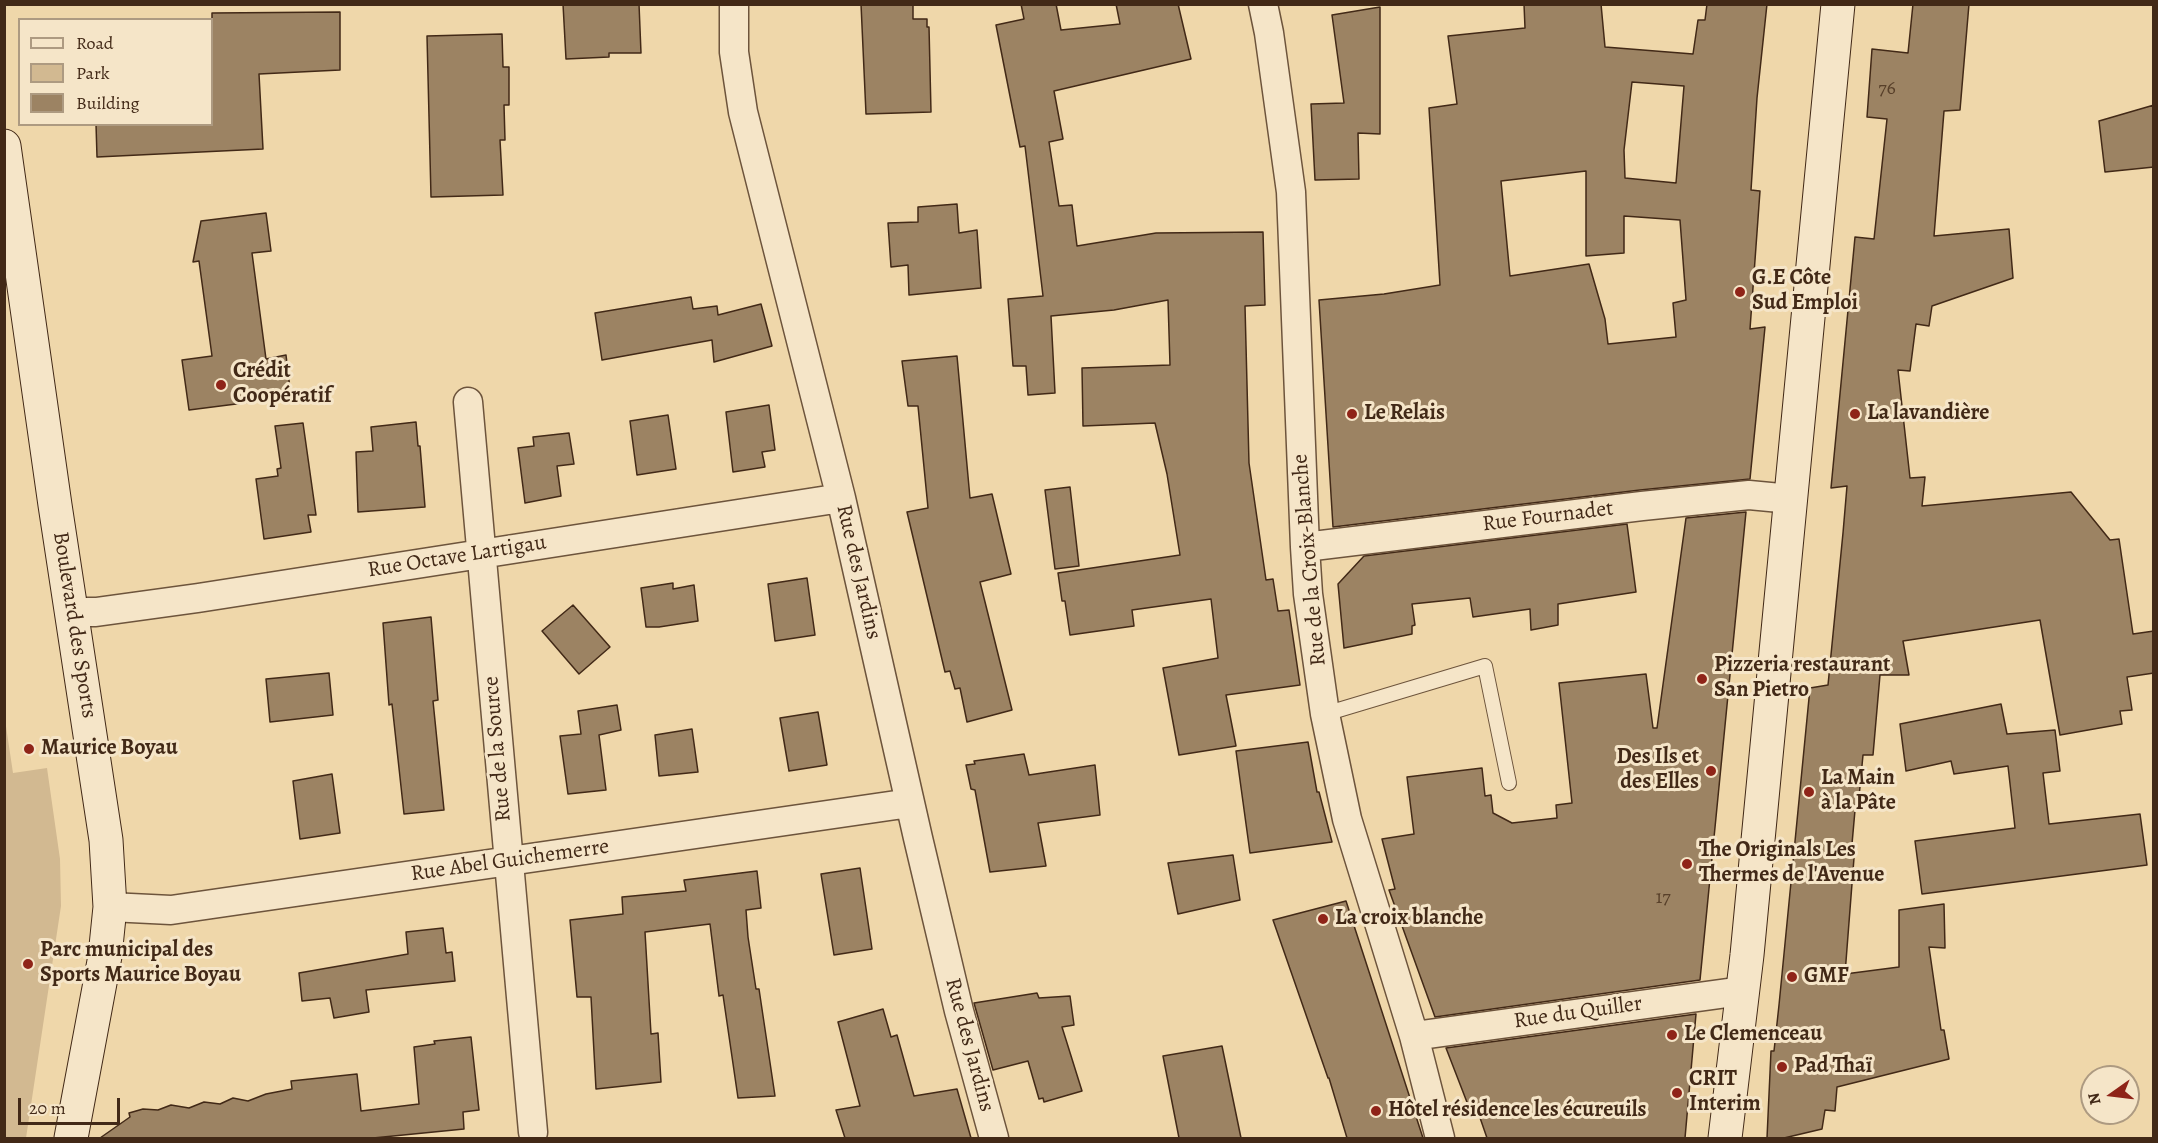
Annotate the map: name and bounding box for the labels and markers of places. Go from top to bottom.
place label: G.E Côte Sud Emploi [1752,266,1858,318]
marker: G.E Côte Sud Emploi [1733,285,1747,299]
place label: Crédit Coopératif [233,359,332,410]
marker: Crédit Coopératif [214,378,228,392]
place label: Le Relais [1364,401,1445,427]
place label: La lavandière [1867,401,1990,427]
marker: Le Relais [1345,407,1359,421]
marker: La lavandière [1848,407,1862,421]
place label: Pizzeria restaurant San Pietro [1714,653,1890,704]
marker: Pizzeria restaurant San Pietro [1695,672,1709,686]
place label: Maurice Boyau [41,736,178,762]
marker: Maurice Boyau [22,742,36,756]
place label: Des Ils et des Elles [1616,745,1699,796]
marker: Des Ils et des Elles [1704,764,1718,778]
place label: La Main à la Pâte [1821,766,1896,818]
marker: La Main à la Pâte [1802,785,1816,799]
place label: The Originals Les Thermes de l'Avenue [1699,838,1884,890]
marker: The Originals Les Thermes de l'Avenue [1680,857,1694,871]
place label: La croix blanche [1335,906,1483,932]
marker: La croix blanche [1316,912,1330,926]
place label: Parc municipal des Sports Maurice Boyau [40,938,241,990]
marker: Parc municipal des Sports Maurice Boyau [21,957,35,971]
place label: GMF [1804,964,1849,990]
marker: GMF [1785,970,1799,984]
place label: Le Clemenceau [1684,1022,1822,1048]
marker: Le Clemenceau [1665,1028,1679,1042]
place label: Pad Thaï [1794,1054,1872,1080]
marker: Pad Thaï [1775,1060,1789,1074]
place label: CRIT Interim [1689,1067,1761,1118]
marker: CRIT Interim [1670,1086,1684,1100]
place label: Hôtel résidence les écureuils [1388,1098,1647,1124]
marker: Hôtel résidence les écureuils [1369,1104,1383,1118]

